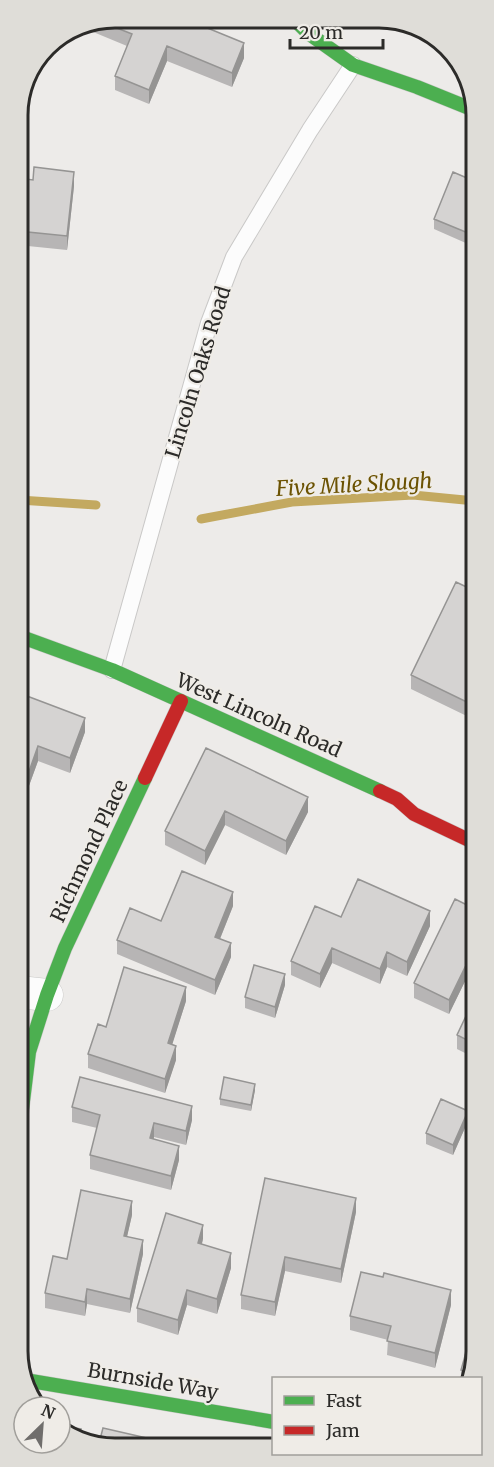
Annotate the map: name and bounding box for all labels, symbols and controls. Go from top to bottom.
scale bar [290,12,383,50]
text: 20 m [299,21,343,44]
street label: Lincoln Oaks Road [159,283,236,461]
water label: Five Mile Slough [274,467,433,502]
street label: West Lincoln Road [172,666,346,762]
street label: Richmond Place [45,775,133,926]
street label: Burnside Way [86,1357,221,1404]
legend [272,1377,482,1455]
text: Fast [326,1389,362,1412]
north arrow [12,1395,72,1455]
text: N [38,1400,59,1423]
text: Jam [325,1419,360,1442]

